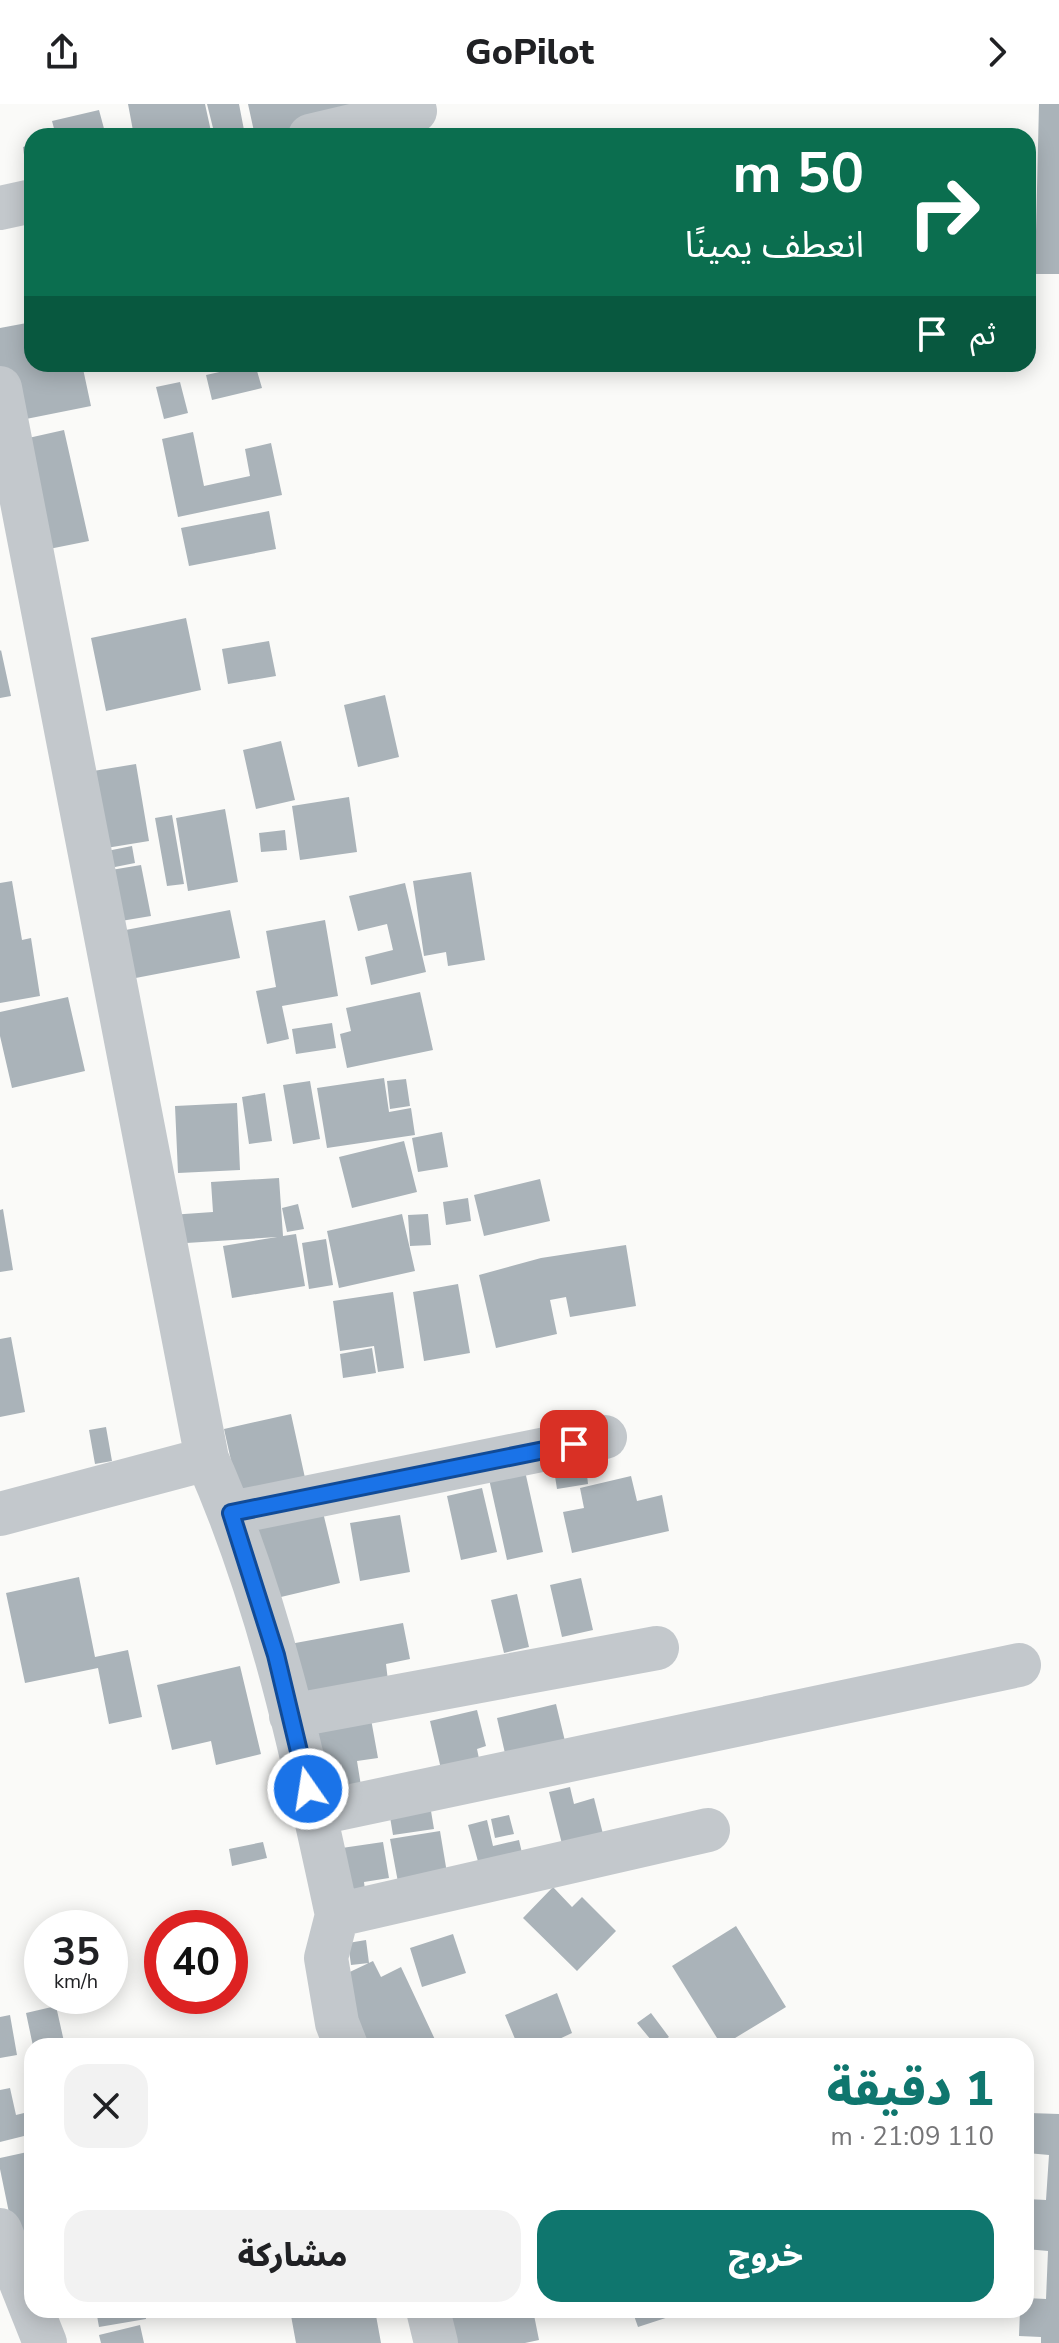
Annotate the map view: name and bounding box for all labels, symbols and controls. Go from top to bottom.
text: GoPilot [465,28,594,77]
icon: share [40,30,84,74]
icon: forward [975,30,1019,74]
text: 50 m [733,135,864,212]
icon: right [892,160,996,264]
text: انعطف يمينًا [685,221,864,270]
icon: arrive [910,312,954,356]
text: ثم [970,314,996,355]
pin [540,1410,608,1478]
icon: arrive [552,1422,596,1466]
position arrow [266,1747,350,1831]
speed limit sign: 40 [144,1910,248,2014]
text: 35 [52,1925,100,1979]
text: km/h [54,1968,98,1995]
text: 1 دقيقة [827,2056,994,2122]
button: close [64,2064,148,2148]
text: 110 m · 21:09 [831,2119,994,2154]
button: مشاركة [64,2210,521,2302]
button: خروج [537,2210,994,2302]

